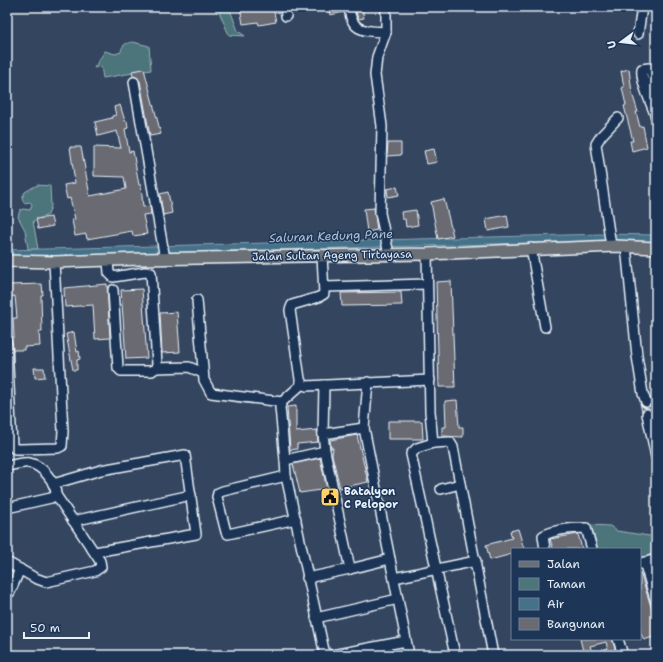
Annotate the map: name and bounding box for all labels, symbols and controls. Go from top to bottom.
north arrow [601,22,641,62]
text: U [604,39,620,50]
water label: Saluran Kedung Pane [269,226,393,246]
street label: Jalan Sultan Ageng Tirtayasa [252,247,412,264]
place label: Batalyon C Pelopor [344,484,398,512]
public building icon: Batalyon C Pelopor [319,486,341,508]
legend [511,548,641,640]
text: Jalan [547,556,580,572]
text: Taman [547,576,586,592]
text: Air [547,596,565,612]
scale bar [24,614,89,640]
text: Bangunan [547,616,605,632]
text: 50 m [30,620,60,636]

